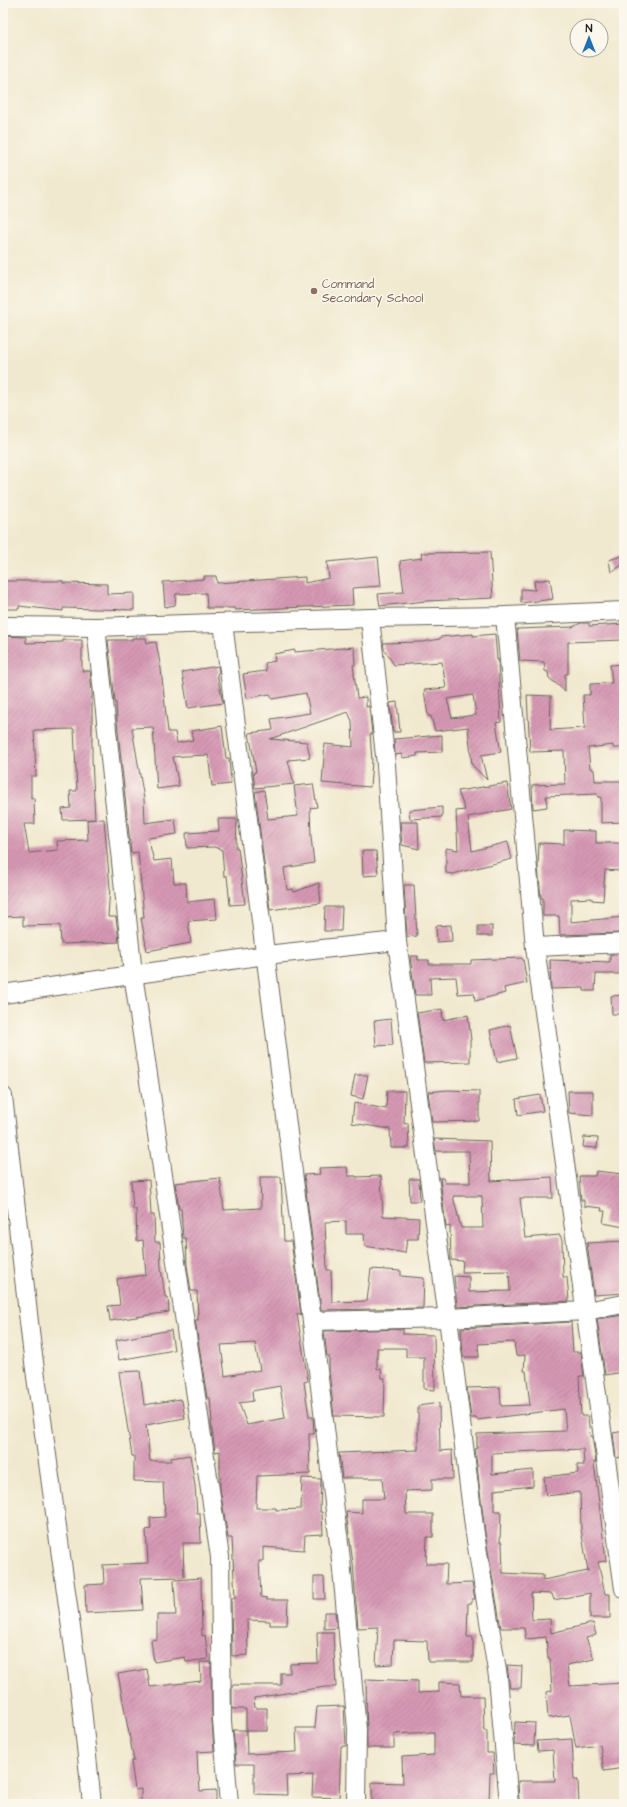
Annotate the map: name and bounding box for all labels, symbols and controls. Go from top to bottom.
north arrow [569,18,609,58]
text: N [586,21,593,36]
place label: Command Secondary School [322,276,424,308]
marker: Command Secondary School [309,286,319,296]

